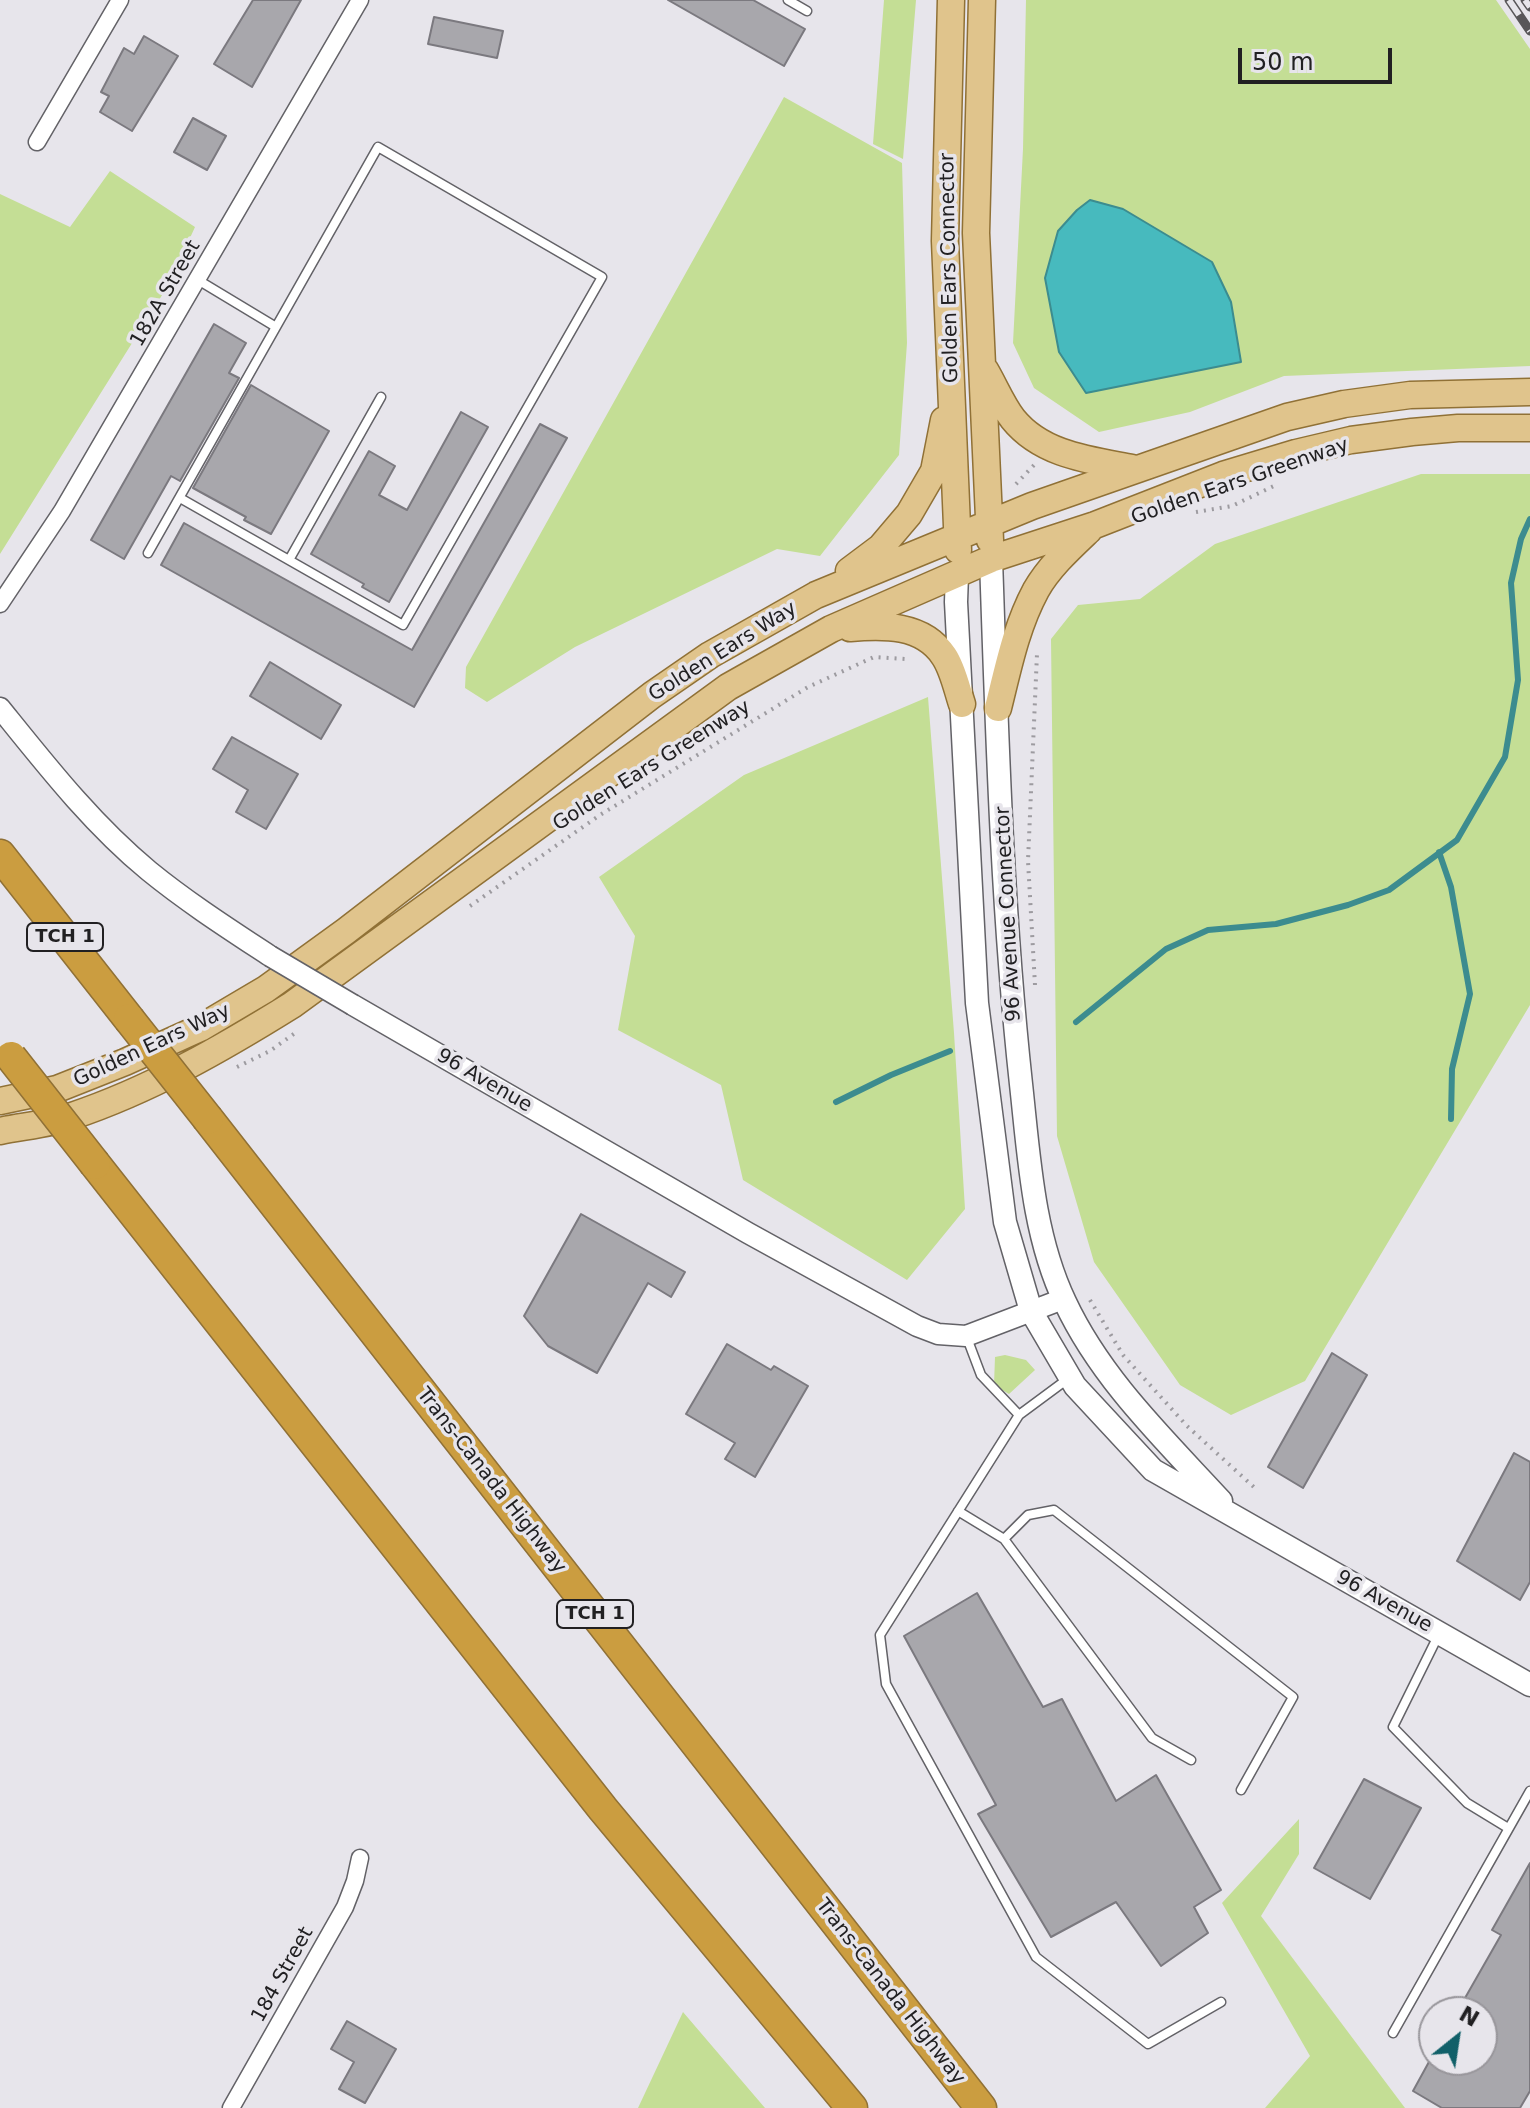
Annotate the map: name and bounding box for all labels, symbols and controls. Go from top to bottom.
scale bar [1242,32,1396,82]
text: 50 m [1252,48,1314,76]
street label: Golden Ears Connector [936,153,964,383]
street label: 182A Street [126,236,206,352]
street label: Golden Ears Greenway [1128,434,1352,530]
street label: Golden Ears Way [645,597,801,707]
street label: Golden Ears Greenway [549,695,755,837]
street label: 96 Avenue Connector [991,806,1027,1022]
road number: TCH 1 [27,923,103,951]
street label: Golden Ears Way [70,999,234,1093]
street label: 96 Avenue [432,1044,536,1118]
street label: Trans-Canada Highway [411,1383,571,1579]
street label: 96 Avenue [1332,1566,1436,1638]
road number: TCH 1 [557,1600,633,1628]
street label: Trans-Canada Highway [810,1894,970,2090]
street label: 184 Street [247,1923,319,2027]
north arrow [1418,1996,1498,2076]
text: N [1455,2001,1483,2032]

